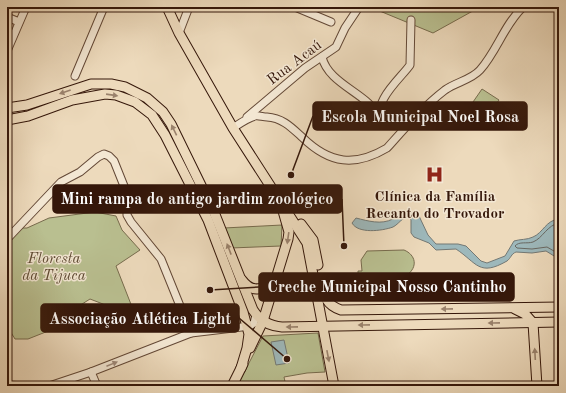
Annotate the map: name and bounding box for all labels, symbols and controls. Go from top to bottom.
street label: Rua Acaú [265,38,325,88]
one-way arrow [58,89,70,95]
one-way arrow [106,92,118,98]
callout: Escola Municipal Noel Rosa [313,102,527,130]
text: Escola Municipal Noel Rosa [321,110,519,126]
one-way arrow [171,125,178,136]
hospital icon: Clínica da Família Recanto do Trovador [425,165,445,185]
callout: Mini rampa do antigo jardim zoológico [53,185,342,213]
place label: Clínica da Família Recanto do Trovador [366,190,505,222]
text: Mini rampa do antigo jardim zoológico [61,192,333,208]
one-way arrow [285,231,291,244]
one-way arrow [225,242,231,254]
park label: Floresta da Tijuca [22,252,86,284]
callout: Creche Municipal Nosso Cantinho [259,273,514,301]
text: Creche Municipal Nosso Cantinho [267,280,507,296]
callout: Associação Atlética Light [41,304,239,332]
one-way arrow [440,306,453,312]
text: Associação Atlética Light [49,312,231,328]
one-way arrow [487,320,500,326]
one-way arrow [357,322,370,328]
one-way arrow [286,323,298,330]
one-way arrow [532,347,538,360]
one-way arrow [326,350,332,362]
one-way arrow [106,361,118,367]

